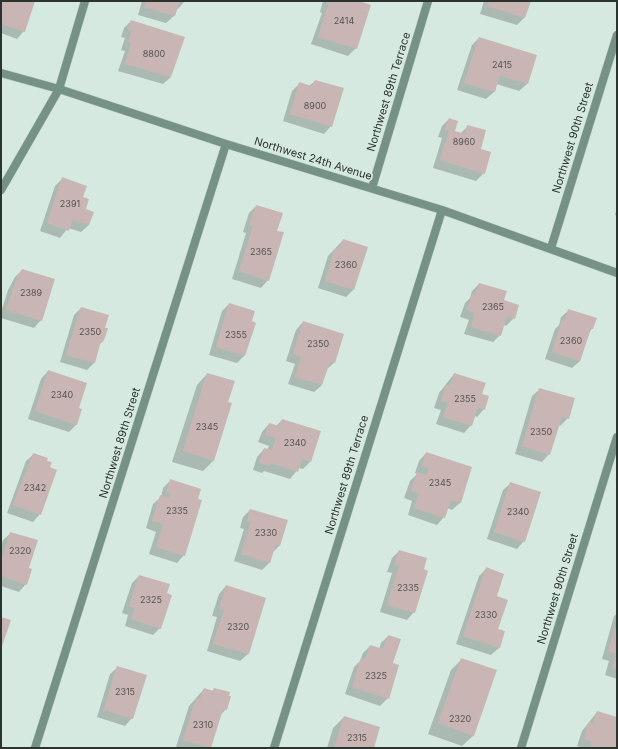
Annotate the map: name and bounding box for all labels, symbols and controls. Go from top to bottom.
house number: 2414 [334,16,354,26]
street label: Northwest 89th Terrace [365,31,413,153]
house number: 8800 [143,49,165,59]
house number: 2415 [492,60,512,70]
street label: Northwest 90th Street [550,81,596,195]
house number: 8900 [304,101,326,111]
street label: Northwest 24th Avenue [252,135,374,183]
house number: 8960 [453,137,475,147]
house number: 2391 [60,199,80,209]
house number: 2365 [250,247,272,257]
house number: 2360 [335,260,357,270]
house number: 2389 [20,288,42,298]
house number: 2365 [482,302,504,312]
house number: 2350 [79,327,101,337]
house number: 2355 [225,330,247,340]
house number: 2360 [560,336,582,346]
house number: 2350 [307,339,329,349]
street label: Northwest 89th Street [97,386,143,500]
house number: 2340 [51,390,73,400]
house number: 2355 [454,394,476,404]
street label: Northwest 89th Terrace [323,414,371,536]
house number: 2345 [196,422,218,432]
house number: 2350 [530,427,552,437]
house number: 2340 [284,438,306,448]
house number: 2345 [429,478,451,488]
house number: 2342 [24,483,46,493]
house number: 2335 [166,506,188,516]
house number: 2340 [507,507,529,517]
house number: 2330 [255,528,277,538]
street label: Northwest 90th Street [535,532,581,646]
house number: 2320 [9,546,31,556]
house number: 2335 [397,583,419,593]
house number: 2325 [140,595,162,605]
house number: 2330 [475,610,497,620]
house number: 2320 [227,622,249,632]
house number: 2325 [365,671,387,681]
house number: 2315 [115,687,135,697]
house number: 2320 [449,714,471,724]
house number: 2310 [193,720,213,730]
house number: 2315 [347,733,367,743]

